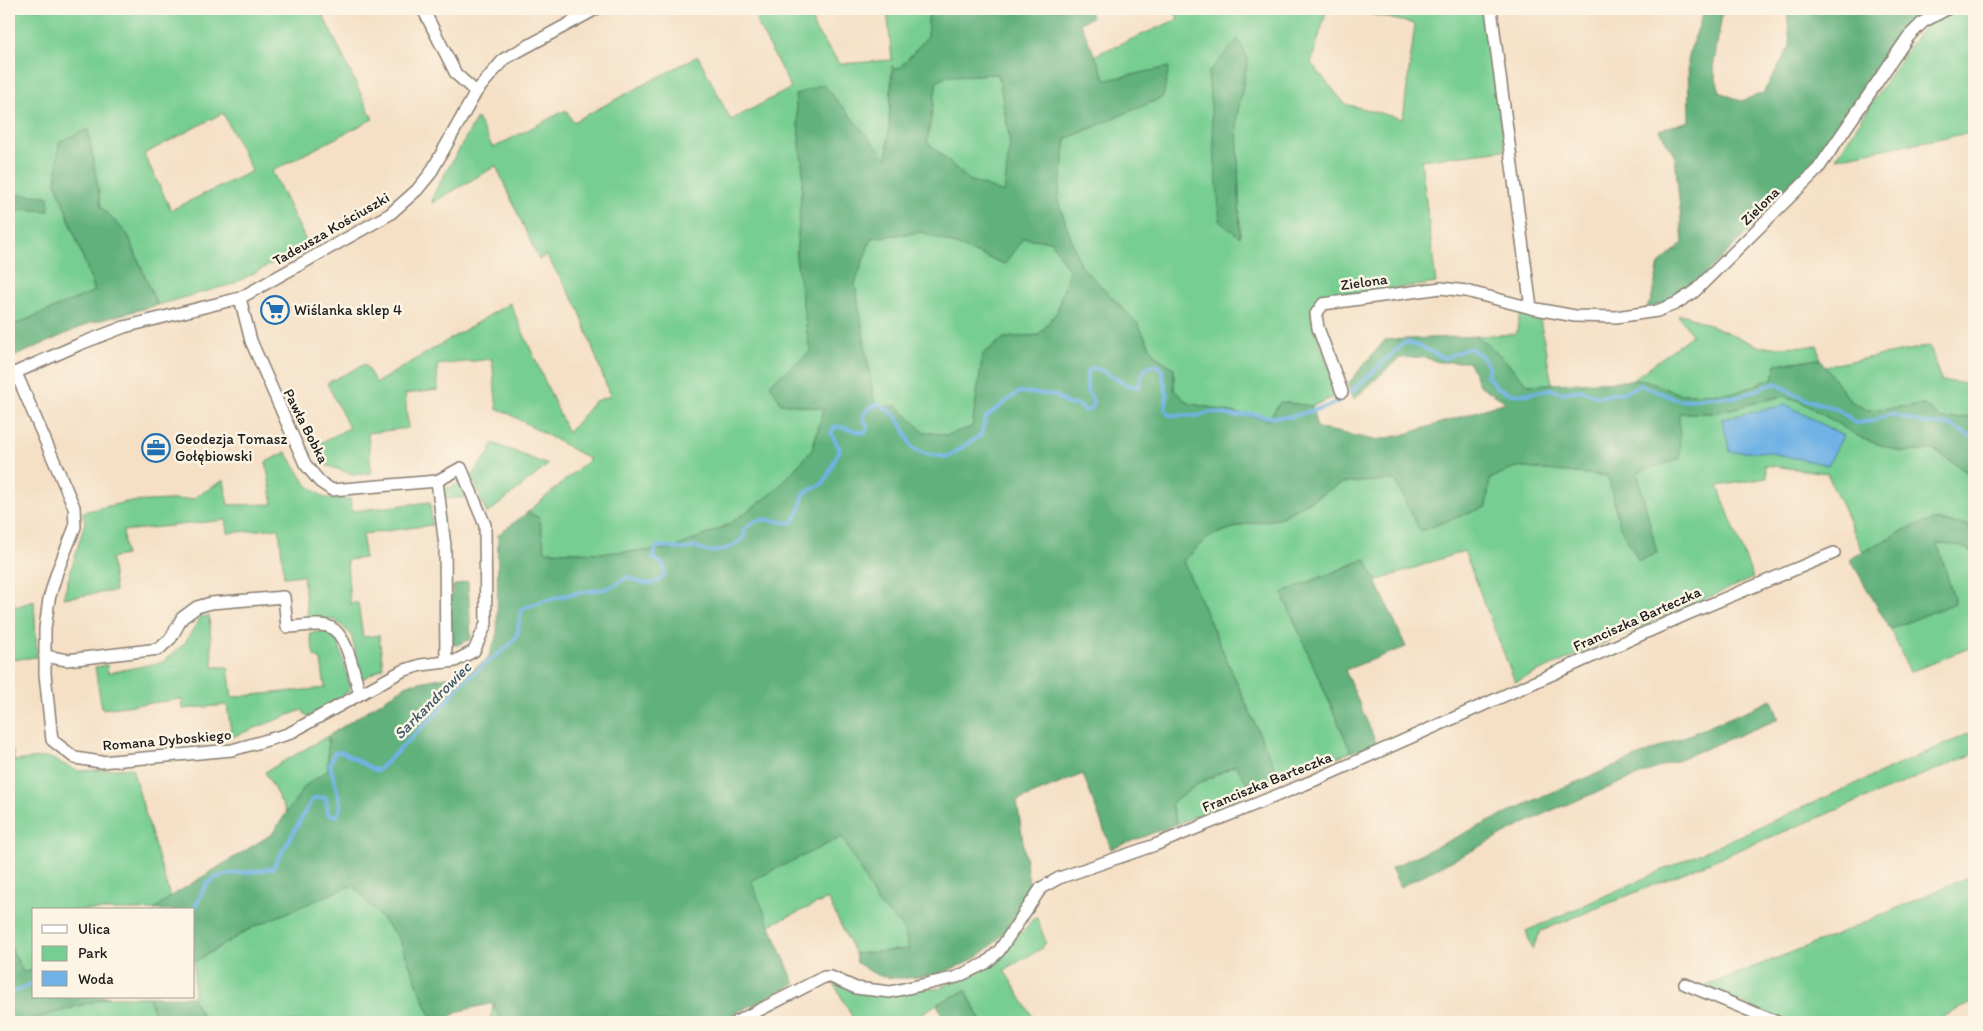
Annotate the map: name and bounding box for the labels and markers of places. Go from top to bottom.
supermarket icon: Wiślanka sklep 4 [260,295,290,325]
place label: Wiślanka sklep 4 [294,301,402,319]
place label: Geodezja Tomasz Gołębiowski [175,430,287,465]
office icon: Geodezja Tomasz Gołębiowski [141,433,171,463]

